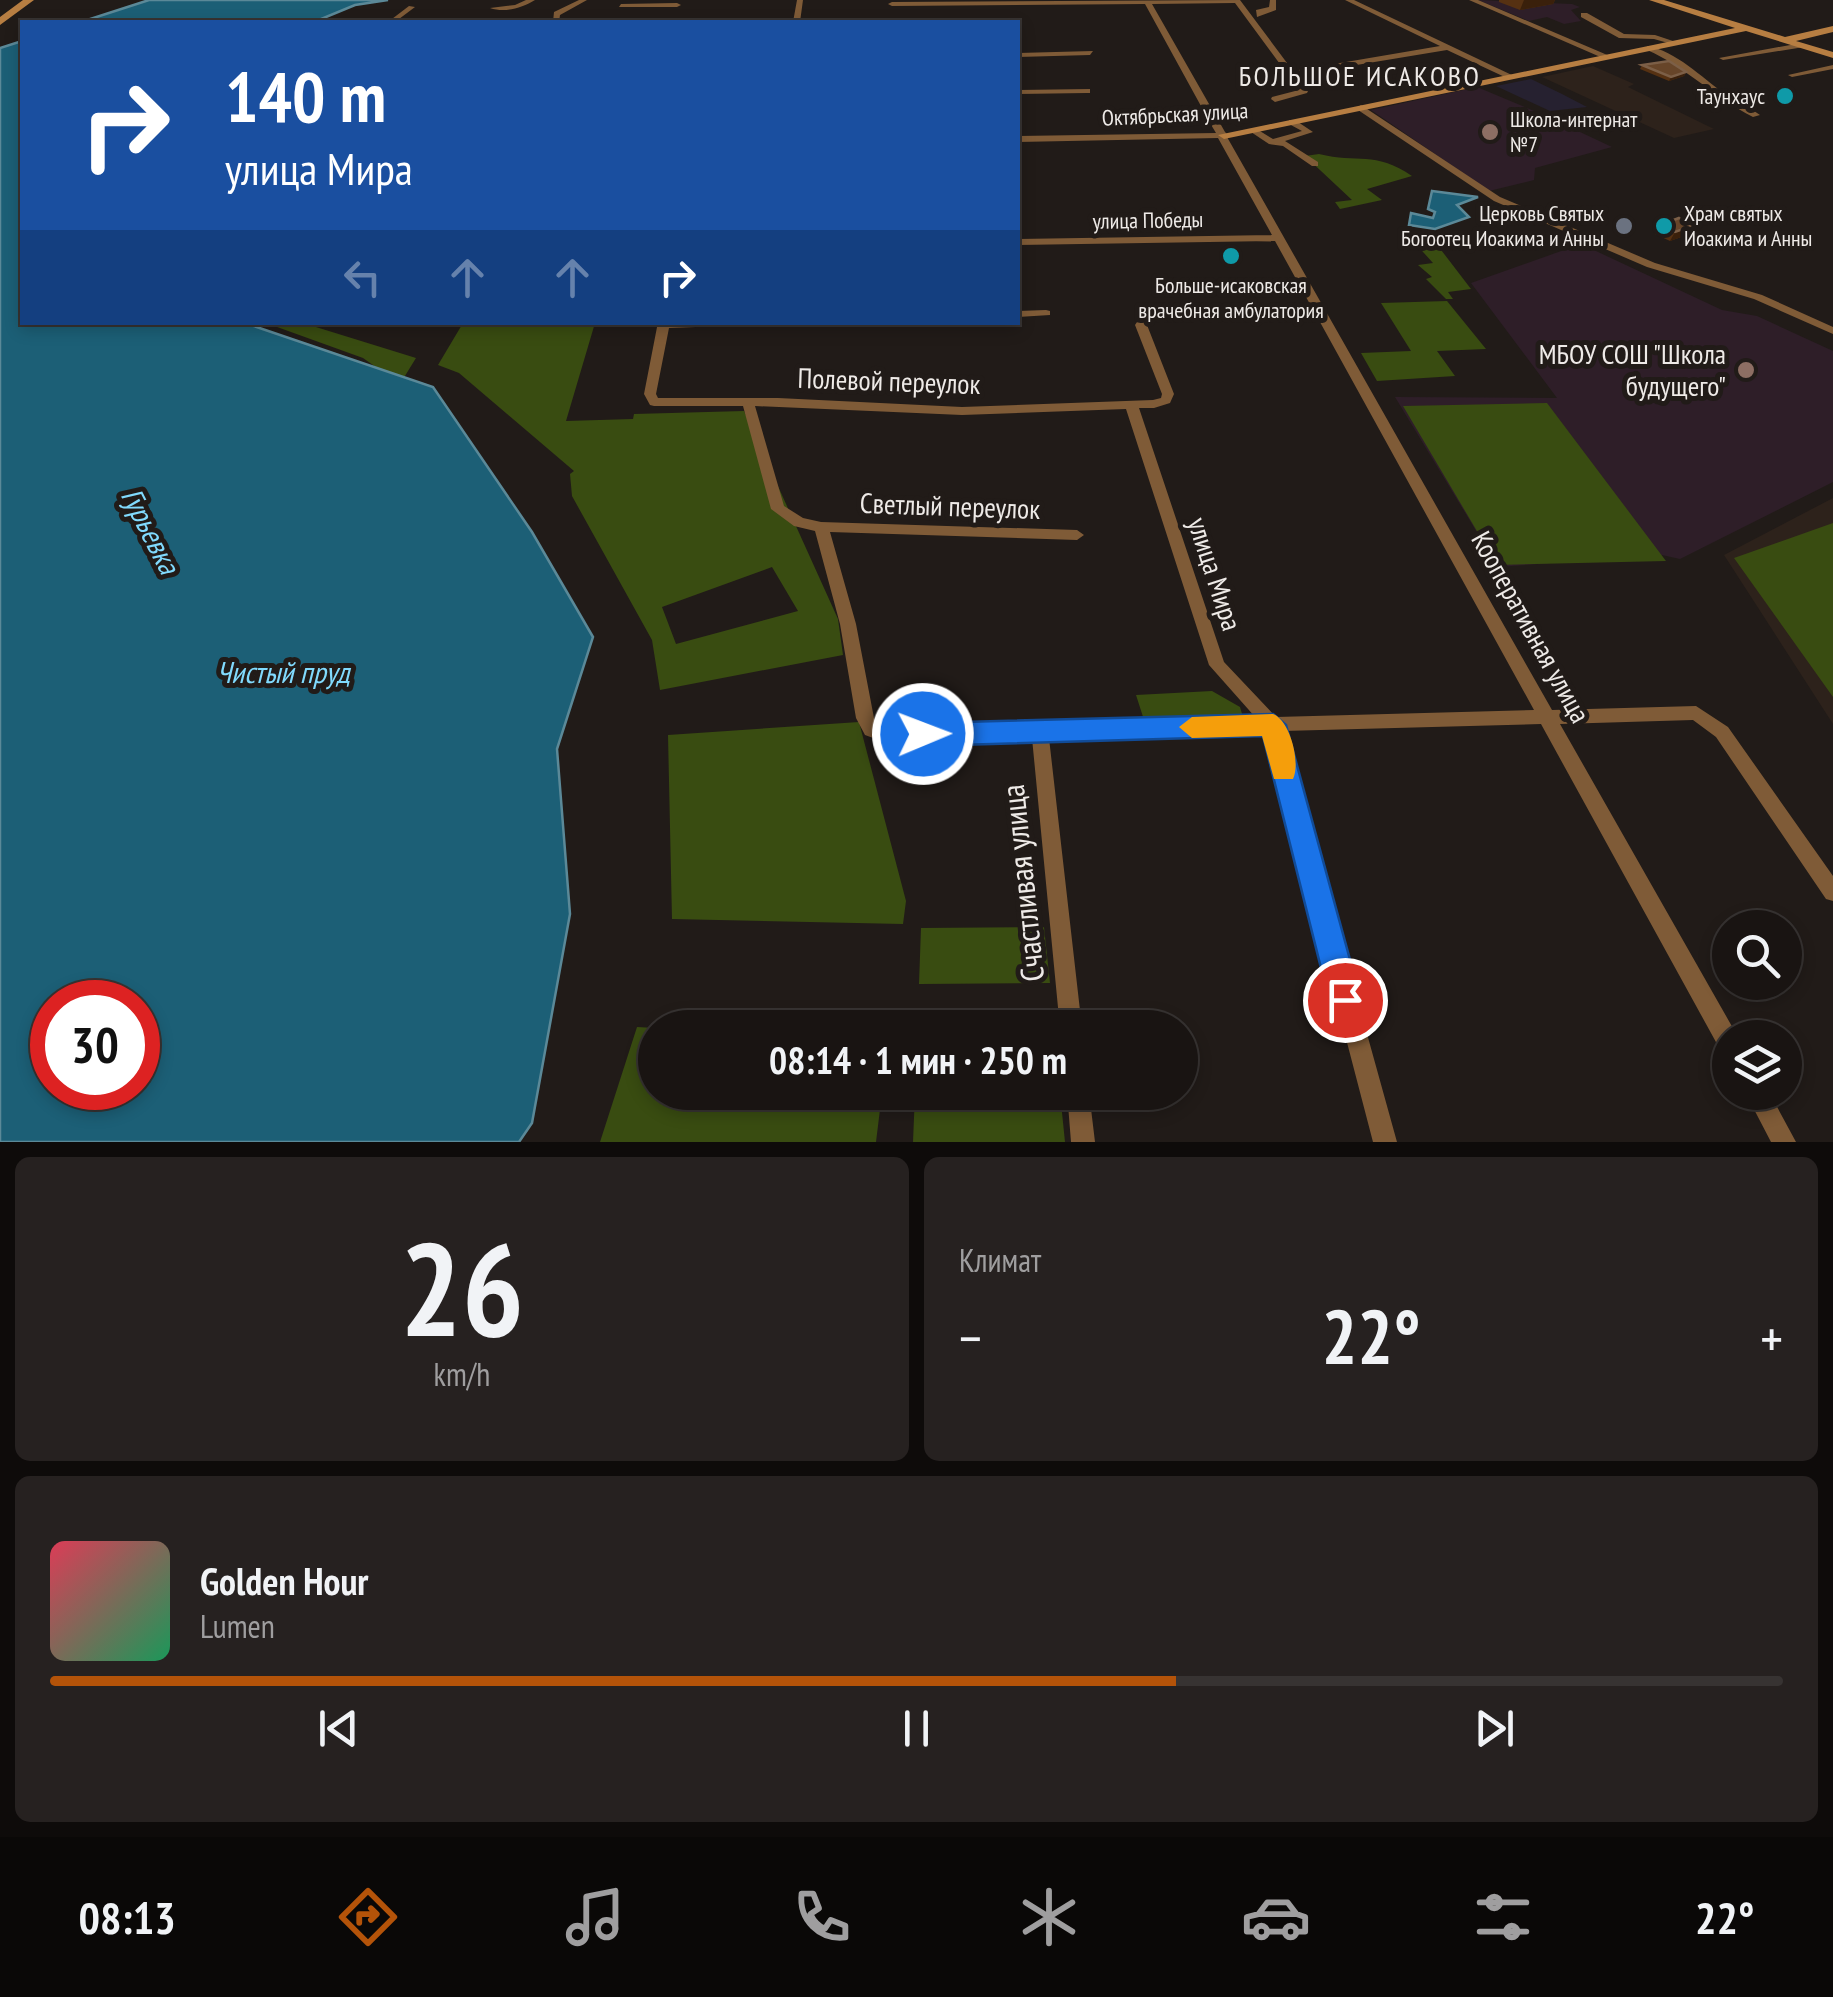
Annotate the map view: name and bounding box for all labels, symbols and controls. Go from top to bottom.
text: 140 m [225,51,386,141]
district label: БОЛЬШОЕ ИСАКОВО [1239,57,1481,94]
icon: right [60,60,190,190]
place label: Таунхаус [1697,82,1765,110]
marker: Таунхаус [1774,85,1796,107]
street label: Октябрьская улица [1101,96,1249,132]
place label: Школа-интернат №7 [1510,105,1638,158]
marker: Школа-интернат №7 [1479,121,1501,143]
text: улица Мира [225,139,413,197]
place label: Церковь Святых Богоотец Иоакима и Анны [1401,199,1604,252]
place label: Храм святых Иоакима и Анны [1684,199,1812,252]
street label: улица Победы [1092,205,1204,235]
marker: Церковь Святых Богоотец Иоакима и Анны [1613,215,1635,237]
marker: Храм святых Иоакима и Анны [1653,215,1675,237]
marker: Больше-исаковская врачебная амбулатория [1220,245,1242,267]
icon: left [335,250,390,305]
icon: ahead [440,250,495,305]
icon: ahead [545,250,600,305]
icon: right [650,250,705,305]
place label: Больше-исаковская врачебная амбулатория [1138,271,1324,324]
place label: МБОУ СОШ "Школа будущего" [1539,335,1726,404]
street label: Полевой переулок [797,359,981,402]
marker: МБОУ СОШ "Школа будущего" [1735,359,1757,381]
water label: Гурьевка [113,481,190,582]
street label: Светлый переулок [859,484,1041,527]
street label: улица Мира [1180,513,1251,635]
street label: Кооперативная улица [1463,524,1599,729]
water label: Чистый пруд [216,652,351,691]
position arrow [871,682,975,786]
street label: Счастливая улица [991,782,1053,984]
map controls [1712,910,1802,1110]
button: search [1712,910,1802,1000]
pin [1303,958,1388,1043]
icon: arrive [1318,973,1373,1028]
speed limit sign: 30 [30,980,160,1110]
button: layers [1712,1020,1802,1110]
text: 08:14 · 1 мин · 250 m [769,1035,1067,1084]
text: 26 [400,1204,524,1372]
text: Климат [959,1239,1041,1281]
text: 22° [1321,1288,1421,1385]
text: − [959,1302,982,1373]
text: + [1760,1302,1783,1373]
text: km/h [434,1353,490,1395]
text: Golden Hour [200,1556,369,1605]
text: Lumen [200,1605,275,1647]
icon: previous [311,1701,366,1756]
icon: pause [889,1701,944,1756]
icon: next [1467,1701,1522,1756]
icon: directions [333,1882,403,1952]
icon: music [560,1882,630,1952]
icon: phone [787,1882,857,1952]
icon: climate [1014,1882,1084,1952]
icon: car [1241,1882,1311,1952]
icon: filters [1468,1882,1538,1952]
text: 08:13 [79,1888,176,1946]
text: 22° [1695,1888,1754,1946]

